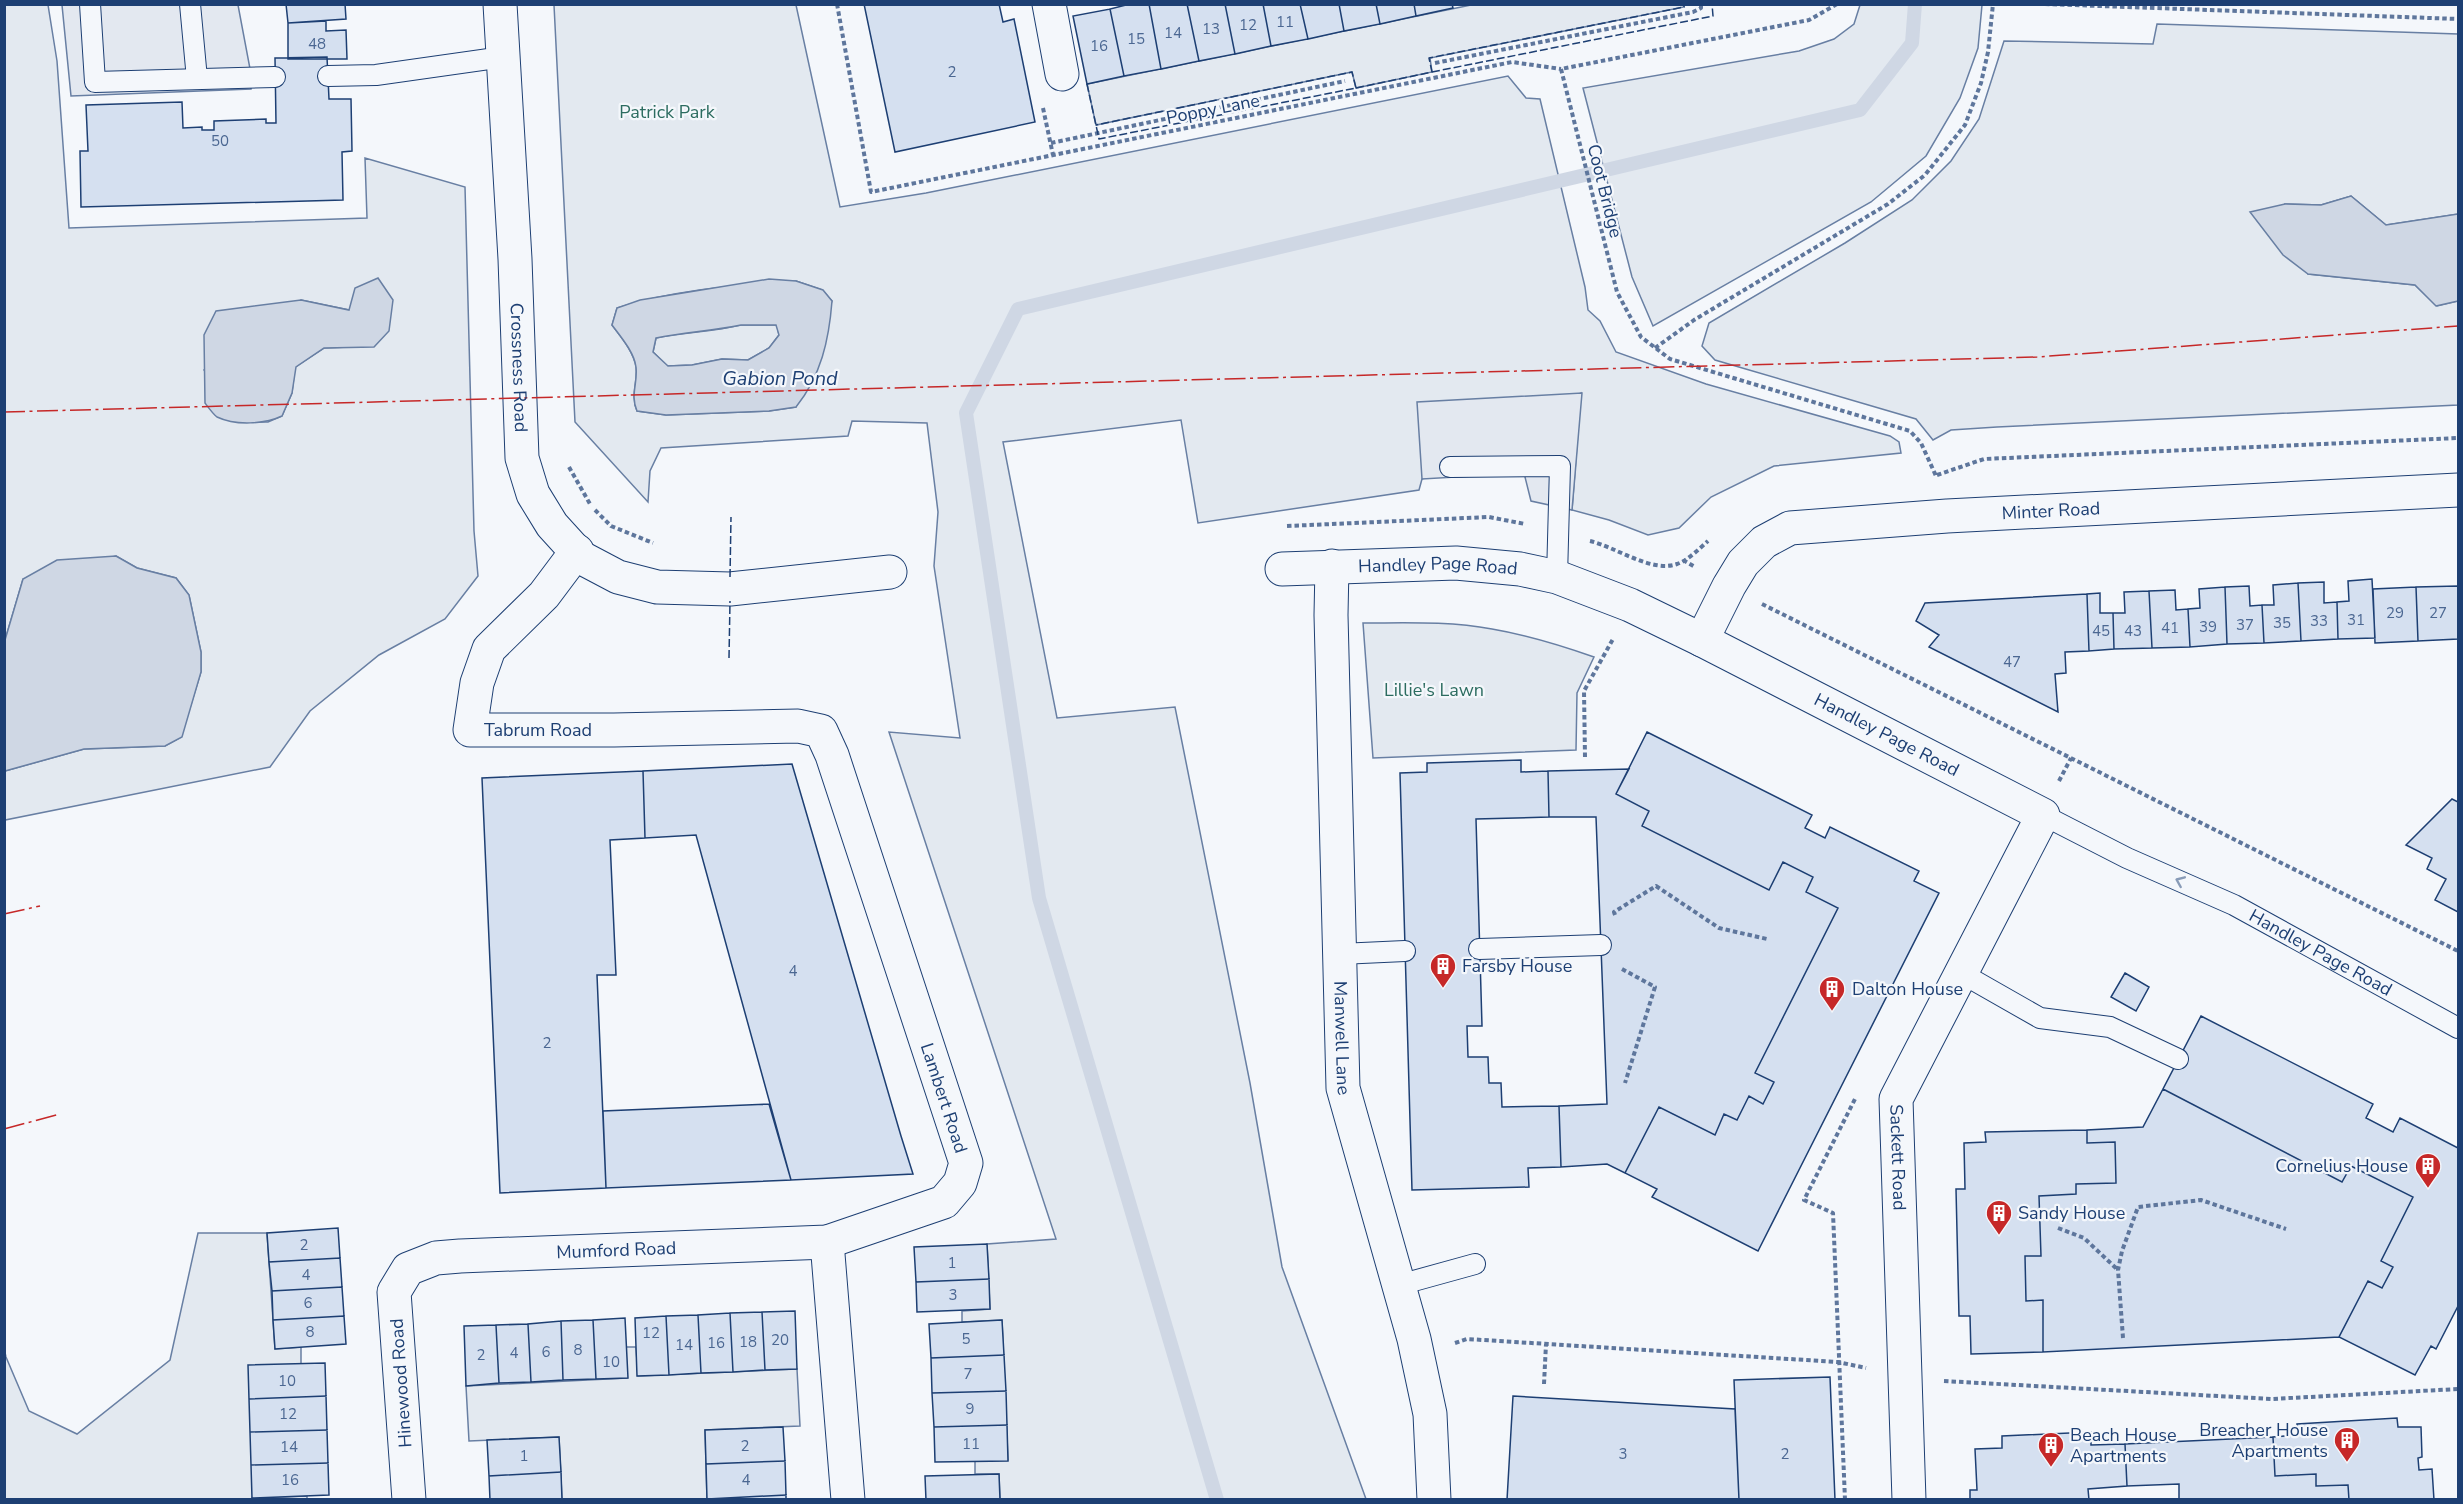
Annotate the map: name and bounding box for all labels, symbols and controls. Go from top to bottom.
house number: 11 [1276,12,1294,32]
house number: 12 [1239,15,1257,35]
house number: 13 [1202,19,1220,39]
house number: 14 [1164,23,1182,43]
house number: 15 [1127,29,1145,49]
house number: 48 [308,34,326,54]
house number: 16 [1090,36,1108,56]
house number: 2 [947,62,957,82]
street label: Poppy Lane [1164,88,1262,130]
park label: Patrick Park [619,100,716,124]
house number: 50 [211,131,229,151]
street label: Coot Bridge [1582,142,1628,240]
street label: Crossness Road [505,302,533,433]
water label: Gabion Pond [722,365,838,392]
street label: Minter Road [2001,496,2101,525]
street label: Handley Page Road [1358,551,1519,581]
house number: 29 [2386,603,2404,623]
house number: 27 [2429,603,2447,623]
house number: 31 [2347,610,2365,630]
house number: 33 [2310,611,2328,631]
house number: 35 [2273,613,2291,633]
house number: 37 [2236,615,2254,635]
house number: 39 [2199,617,2217,637]
house number: 41 [2161,618,2179,638]
house number: 45 [2092,621,2110,641]
house number: 43 [2124,621,2142,641]
house number: 47 [2003,652,2021,672]
park label: Lillie's Lawn [1384,678,1484,702]
street label: Handley Page Road [1810,688,1963,782]
street label: Tabrum Road [484,718,592,742]
one-way arrow [2175,877,2186,889]
street label: Handley Page Road [2245,904,2396,1002]
building icon: Farsby House [1428,951,1458,989]
place label: Farsby House [1462,954,1572,978]
house number: 4 [788,961,798,981]
building icon: Dalton House [1817,974,1847,1012]
place label: Dalton House [1852,977,1963,1001]
street label: Manwell Lane [1328,981,1356,1098]
house number: 2 [542,1033,552,1053]
street label: Lambert Road [915,1040,973,1156]
street label: Sackett Road [1884,1104,1912,1211]
building icon: Cornelius House [2413,1151,2443,1189]
place label: Cornelius House [2275,1154,2408,1178]
building icon: Sandy House [1984,1198,2014,1236]
place label: Sandy House [2018,1201,2125,1225]
house number: 2 [299,1235,309,1255]
street label: Mumford Road [556,1236,677,1264]
house number: 1 [947,1253,957,1273]
house number: 4 [301,1265,311,1285]
house number: 3 [948,1285,958,1305]
house number: 6 [303,1293,313,1313]
street label: Hinewood Road [385,1318,417,1448]
house number: 8 [305,1322,315,1342]
house number: 12 [642,1323,660,1343]
house number: 5 [961,1329,971,1349]
house number: 20 [771,1330,789,1350]
house number: 18 [739,1332,757,1352]
house number: 16 [707,1333,725,1353]
house number: 14 [675,1335,693,1355]
house number: 8 [573,1340,583,1360]
house number: 6 [541,1342,551,1362]
house number: 4 [509,1343,519,1363]
house number: 2 [476,1345,486,1365]
house number: 10 [602,1352,620,1372]
house number: 7 [963,1364,973,1384]
house number: 10 [278,1371,296,1391]
house number: 9 [965,1399,975,1419]
house number: 12 [279,1404,297,1424]
place label: Breacher House Apartments [2199,1418,2328,1463]
place label: Beach House Apartments [2070,1423,2177,1468]
building icon: Breacher House Apartments [2332,1425,2362,1463]
building icon: Beach House Apartments [2036,1430,2066,1468]
house number: 11 [962,1434,980,1454]
house number: 2 [740,1436,750,1456]
house number: 14 [280,1437,298,1457]
house number: 3 [1618,1444,1628,1464]
house number: 2 [1780,1444,1790,1464]
house number: 1 [519,1446,529,1466]
house number: 16 [281,1470,299,1490]
house number: 4 [741,1470,751,1490]

